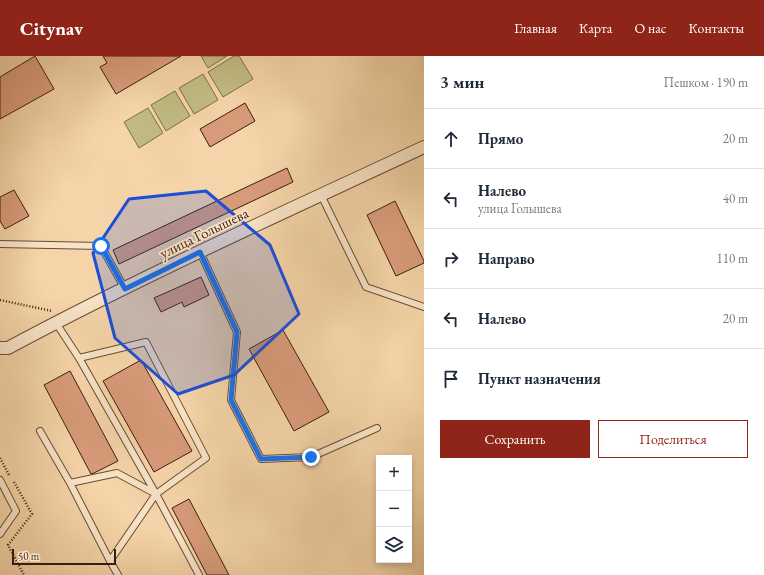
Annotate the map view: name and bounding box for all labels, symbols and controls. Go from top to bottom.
text: Citynav [20,16,83,41]
text: Главная [514,19,557,37]
text: Карта [579,19,612,37]
text: О нас [634,19,666,37]
text: Контакты [688,19,744,37]
text: 3 мин [440,71,484,93]
text: Пешком · 190 m [664,74,748,91]
icon: ahead [440,128,462,150]
text: Прямо [478,129,523,148]
text: 20 m [723,130,748,147]
text: Налево [478,181,526,200]
icon: left [440,188,462,210]
text: 40 m [723,190,748,207]
text: улица Голышева [478,200,562,217]
street label: улица Голышева [156,203,251,262]
route start [92,237,110,255]
icon: right [440,248,462,270]
text: Направо [478,249,535,268]
text: 110 m [717,250,748,267]
icon: left [440,308,462,330]
text: Налево [478,309,526,328]
text: 20 m [723,310,748,327]
icon: arrive [440,368,462,390]
text: Пункт назначения [478,369,601,388]
button: Сохранить [440,420,590,458]
button: Поделиться [598,420,748,458]
route end [302,448,320,466]
map controls [376,455,412,563]
button: + [376,455,412,491]
button: − [376,491,412,527]
button: layers [376,527,412,563]
scale bar [12,547,116,566]
text: 50 m [18,549,39,563]

